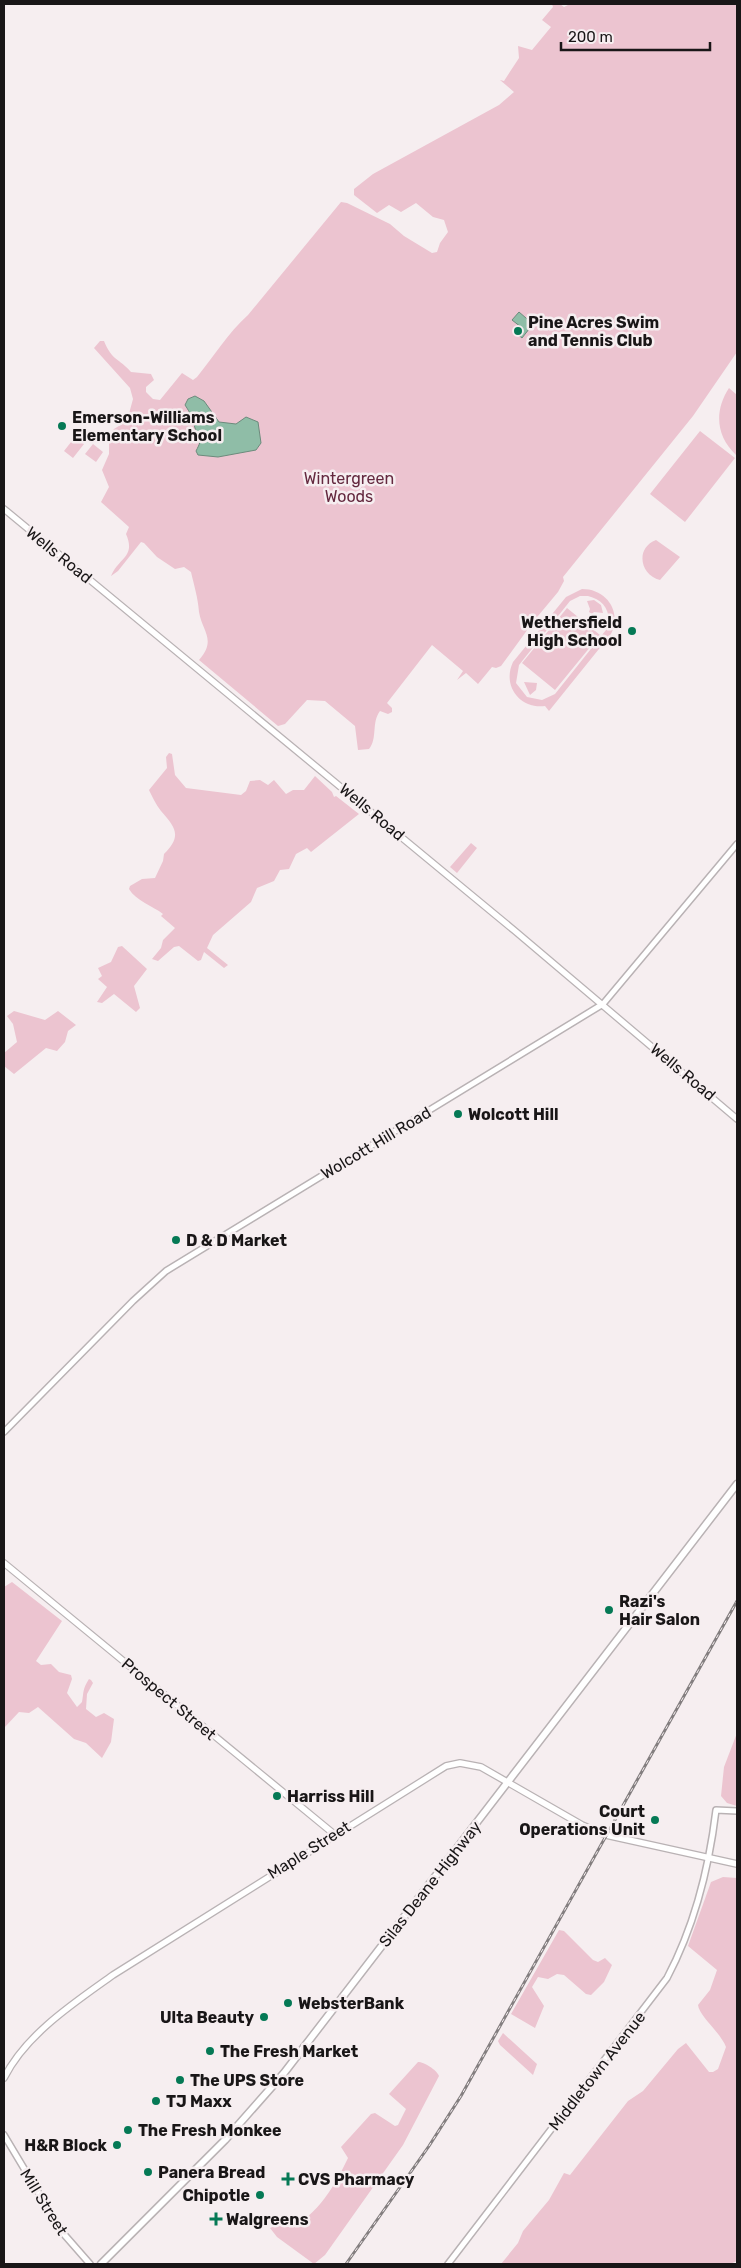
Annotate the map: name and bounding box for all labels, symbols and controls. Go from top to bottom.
scale bar [561,20,710,52]
text: 200 m [568,28,613,46]
place label: Pine Acres Swim and Tennis Club [528,313,659,350]
marker: Pine Acres Swim and Tennis Club [512,325,524,337]
place label: Emerson-Williams Elementary School [72,408,222,445]
marker: Emerson-Williams Elementary School [56,420,68,432]
park label: Wintergreen Woods [304,469,394,506]
street label: Wells Road [22,523,96,587]
place label: Wethersfield High School [521,613,622,650]
marker: Wethersfield High School [626,625,638,637]
street label: Wells Road [336,779,408,845]
street label: Wells Road [647,1039,719,1105]
street label: Wolcott Hill Road [318,1103,434,1183]
place label: Wolcott Hill [468,1105,559,1124]
marker: Wolcott Hill [452,1108,464,1120]
place label: D & D Market [186,1231,287,1250]
marker: D & D Market [170,1234,182,1246]
place label: Razi's Hair Salon [619,1592,700,1629]
marker: Razi's Hair Salon [603,1604,615,1616]
street label: Prospect Street [118,1654,220,1744]
place label: Harriss Hill [287,1787,374,1806]
marker: Harriss Hill [271,1790,283,1802]
place label: Court Operations Unit [519,1802,646,1839]
marker: Court Operations Unit [649,1814,661,1826]
street label: Maple Street [264,1817,354,1883]
street label: Silas Deane Highway [375,1817,485,1951]
place label: WebsterBank [298,1994,405,2013]
marker: WebsterBank [282,1997,294,2009]
place label: Ulta Beauty [160,2008,254,2027]
street label: Middletown Avenue [545,2008,649,2134]
marker: Ulta Beauty [258,2011,270,2023]
place label: The Fresh Market [220,2042,359,2061]
marker: The Fresh Market [204,2045,216,2057]
place label: The UPS Store [190,2071,304,2090]
marker: The UPS Store [174,2074,186,2086]
place label: TJ Maxx [166,2092,232,2111]
marker: TJ Maxx [150,2095,162,2107]
place label: The Fresh Monkee [138,2121,282,2140]
marker: The Fresh Monkee [122,2124,134,2136]
place label: H&R Block [24,2136,108,2155]
marker: H&R Block [111,2139,123,2151]
place label: Panera Bread [158,2163,265,2182]
street label: Mill Street [16,2165,72,2239]
marker: Panera Bread [142,2166,154,2178]
place label: CVS Pharmacy [298,2170,415,2189]
marker: CVS Pharmacy [282,2173,294,2185]
place label: Chipotle [182,2186,250,2205]
marker: Chipotle [254,2189,266,2201]
place label: Walgreens [226,2210,309,2229]
marker: Walgreens [210,2213,222,2225]

